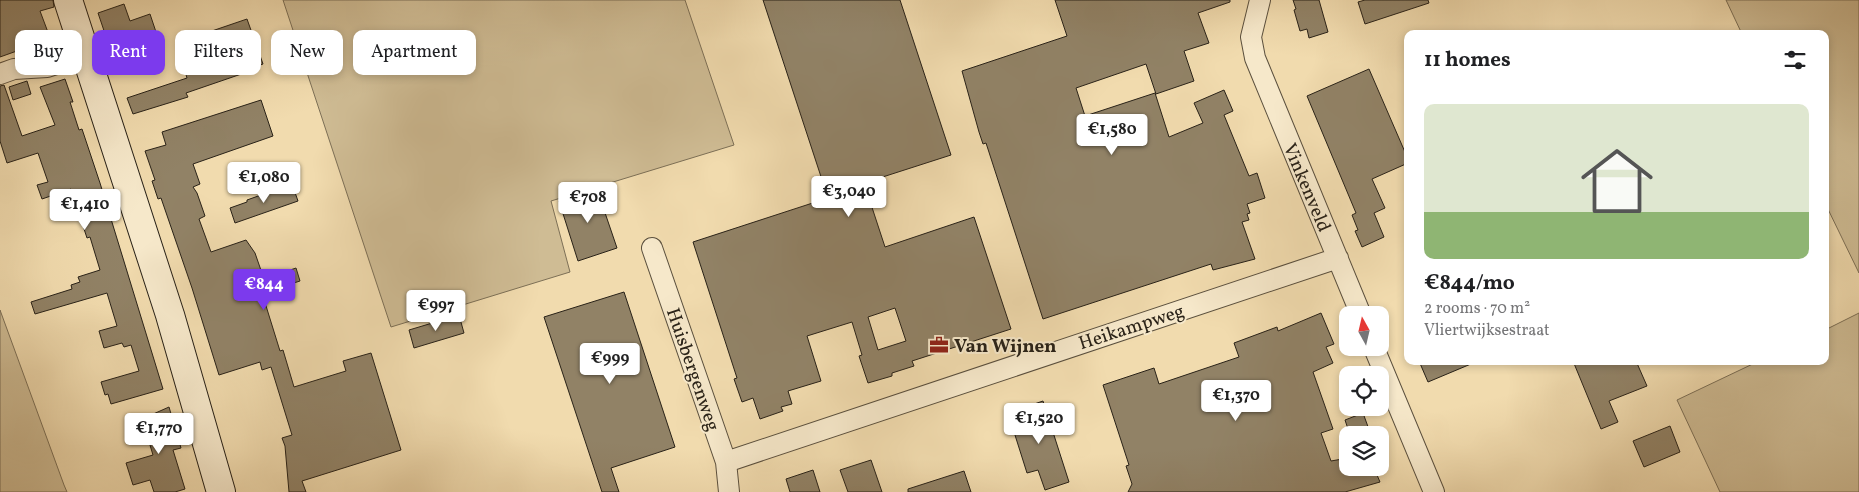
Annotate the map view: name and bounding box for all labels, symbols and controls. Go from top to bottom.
chip: Buy [15,30,82,75]
chip: Rent [92,30,165,75]
chip: Filters [175,30,261,75]
chip: New [271,30,343,75]
chip: Apartment [353,30,476,75]
text: 11 homes [1424,46,1511,75]
icon: filters [1781,46,1809,74]
pin: €1,580 [1071,114,1153,156]
text: €1,580 [1088,119,1136,141]
icon: home [1572,136,1662,226]
street label: Vinkenveld [1276,139,1337,236]
pin: €1,080 [223,162,305,204]
text: €1,080 [238,167,290,189]
pin: €3,040 [808,176,890,218]
text: €3,040 [822,181,876,203]
pin: €708 [558,182,618,224]
text: €708 [569,187,607,209]
pin: €1,410 [44,188,126,231]
text: €1,410 [61,194,109,216]
pin: €844 [234,268,294,311]
text: €844/mo [1424,269,1515,298]
text: €844 [244,274,284,296]
pin: €997 [406,290,466,332]
text: €997 [417,295,455,317]
text: 2 rooms · 70 m² [1424,298,1530,320]
street label: Heikampweg [1075,299,1188,357]
street label: Huisbergenweg [659,305,725,435]
north arrow [1339,306,1389,356]
map controls [1339,306,1389,476]
text: Vliertwijksestraat [1424,320,1550,342]
office icon: Van Wijnen [928,334,950,356]
place label: Van Wijnen [954,334,1057,360]
pin: €999 [580,342,640,385]
text: €999 [591,348,629,370]
button: locate [1339,366,1389,416]
pin: €1,370 [1195,380,1277,422]
text: €1,370 [1212,385,1260,407]
pin: €1,520 [998,402,1080,445]
text: €1,520 [1015,408,1063,430]
pin: €1,770 [118,412,200,455]
text: €1,770 [136,418,182,440]
button: layers [1339,426,1389,476]

